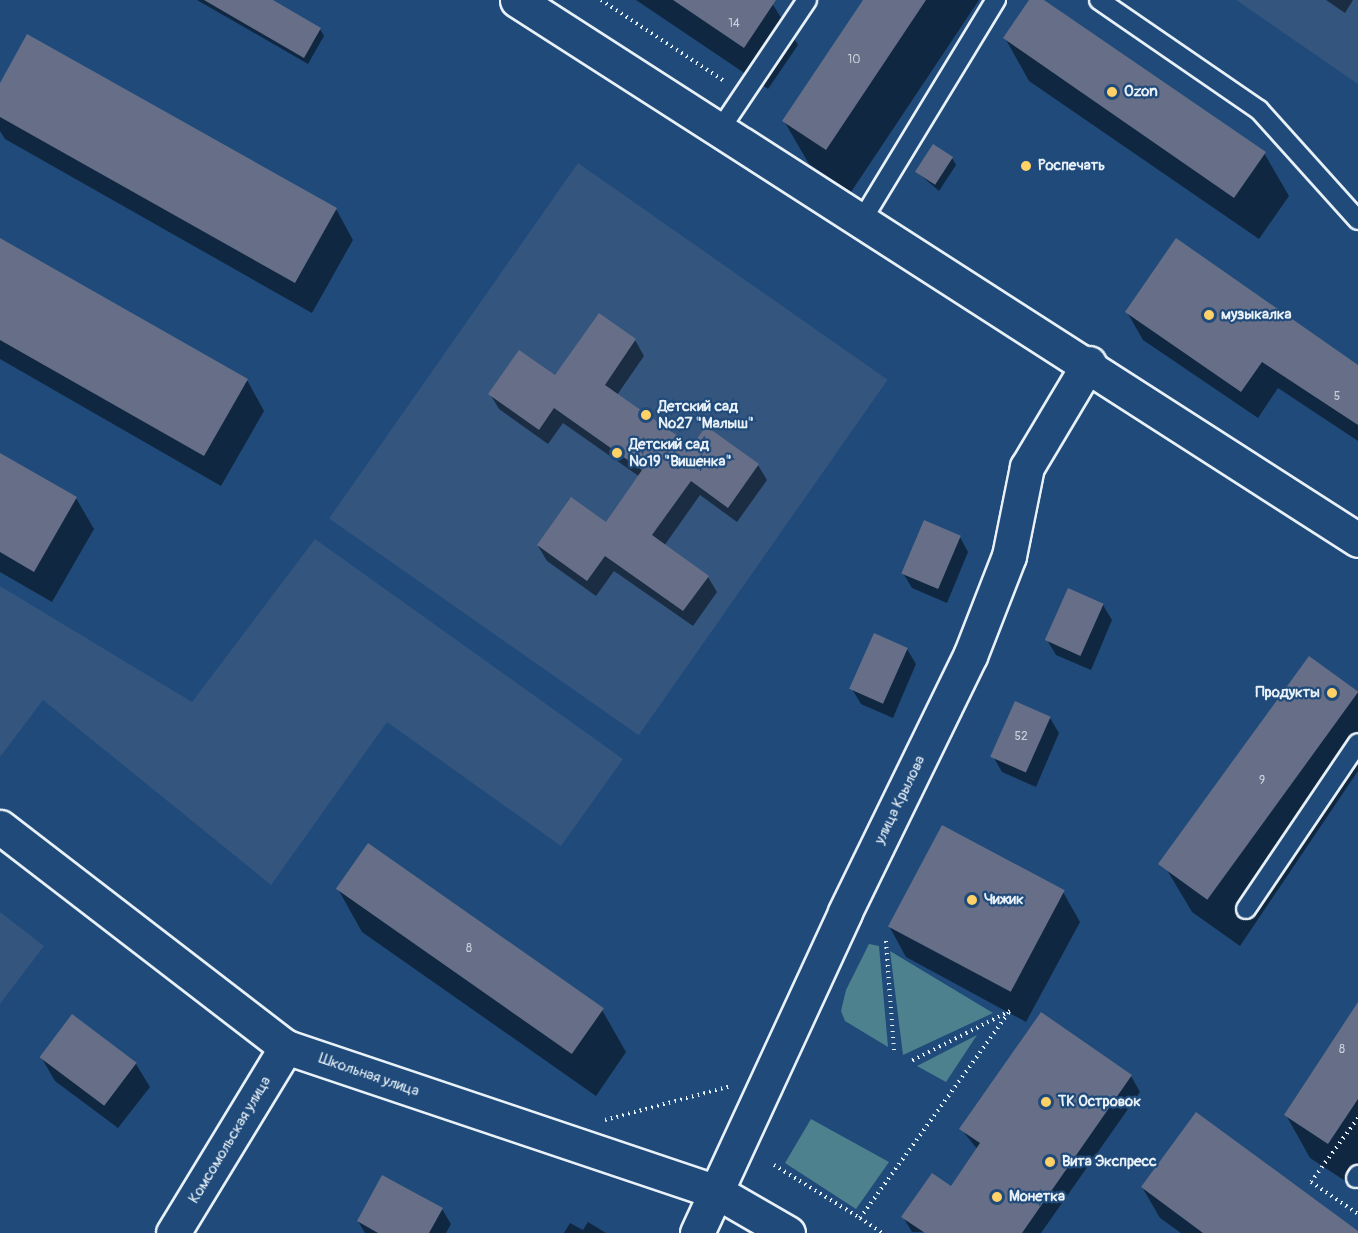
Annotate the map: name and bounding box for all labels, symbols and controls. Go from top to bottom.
house number: 14 [728,17,740,31]
house number: 10 [848,53,860,67]
place label: Ozon [1124,83,1158,101]
marker: Ozon [1105,85,1119,99]
place label: Роспечать [1038,157,1105,175]
marker: Роспечать [1019,159,1033,173]
place label: музыкалка [1221,306,1291,324]
marker: музыкалка [1202,308,1216,322]
house number: 5 [1334,390,1340,404]
place label: Детский сад №27 "Малыш" [658,397,754,432]
marker: Детский сад №27 "Малыш" [639,408,653,422]
place label: Детский сад №19 "Вишенка" [629,435,732,470]
marker: Детский сад №19 "Вишенка" [610,446,624,460]
place label: Продукты [1256,684,1320,702]
marker: Продукты [1325,686,1339,700]
house number: 52 [1014,730,1028,744]
street label: улица Крылова [871,753,929,847]
house number: 9 [1259,774,1265,788]
place label: Чижик [984,891,1024,909]
marker: Чижик [965,893,979,907]
house number: 8 [466,942,472,956]
house number: 8 [1339,1043,1345,1057]
street label: Школьная улица [316,1049,422,1101]
street label: Комсомольская улица [185,1073,275,1207]
place label: ТК Островок [1058,1093,1141,1111]
marker: ТК Островок [1039,1095,1053,1109]
place label: Вита Экспресс [1062,1153,1157,1171]
marker: Вита Экспресс [1043,1155,1057,1169]
place label: Монетка [1009,1188,1065,1206]
marker: Монетка [990,1190,1004,1204]

